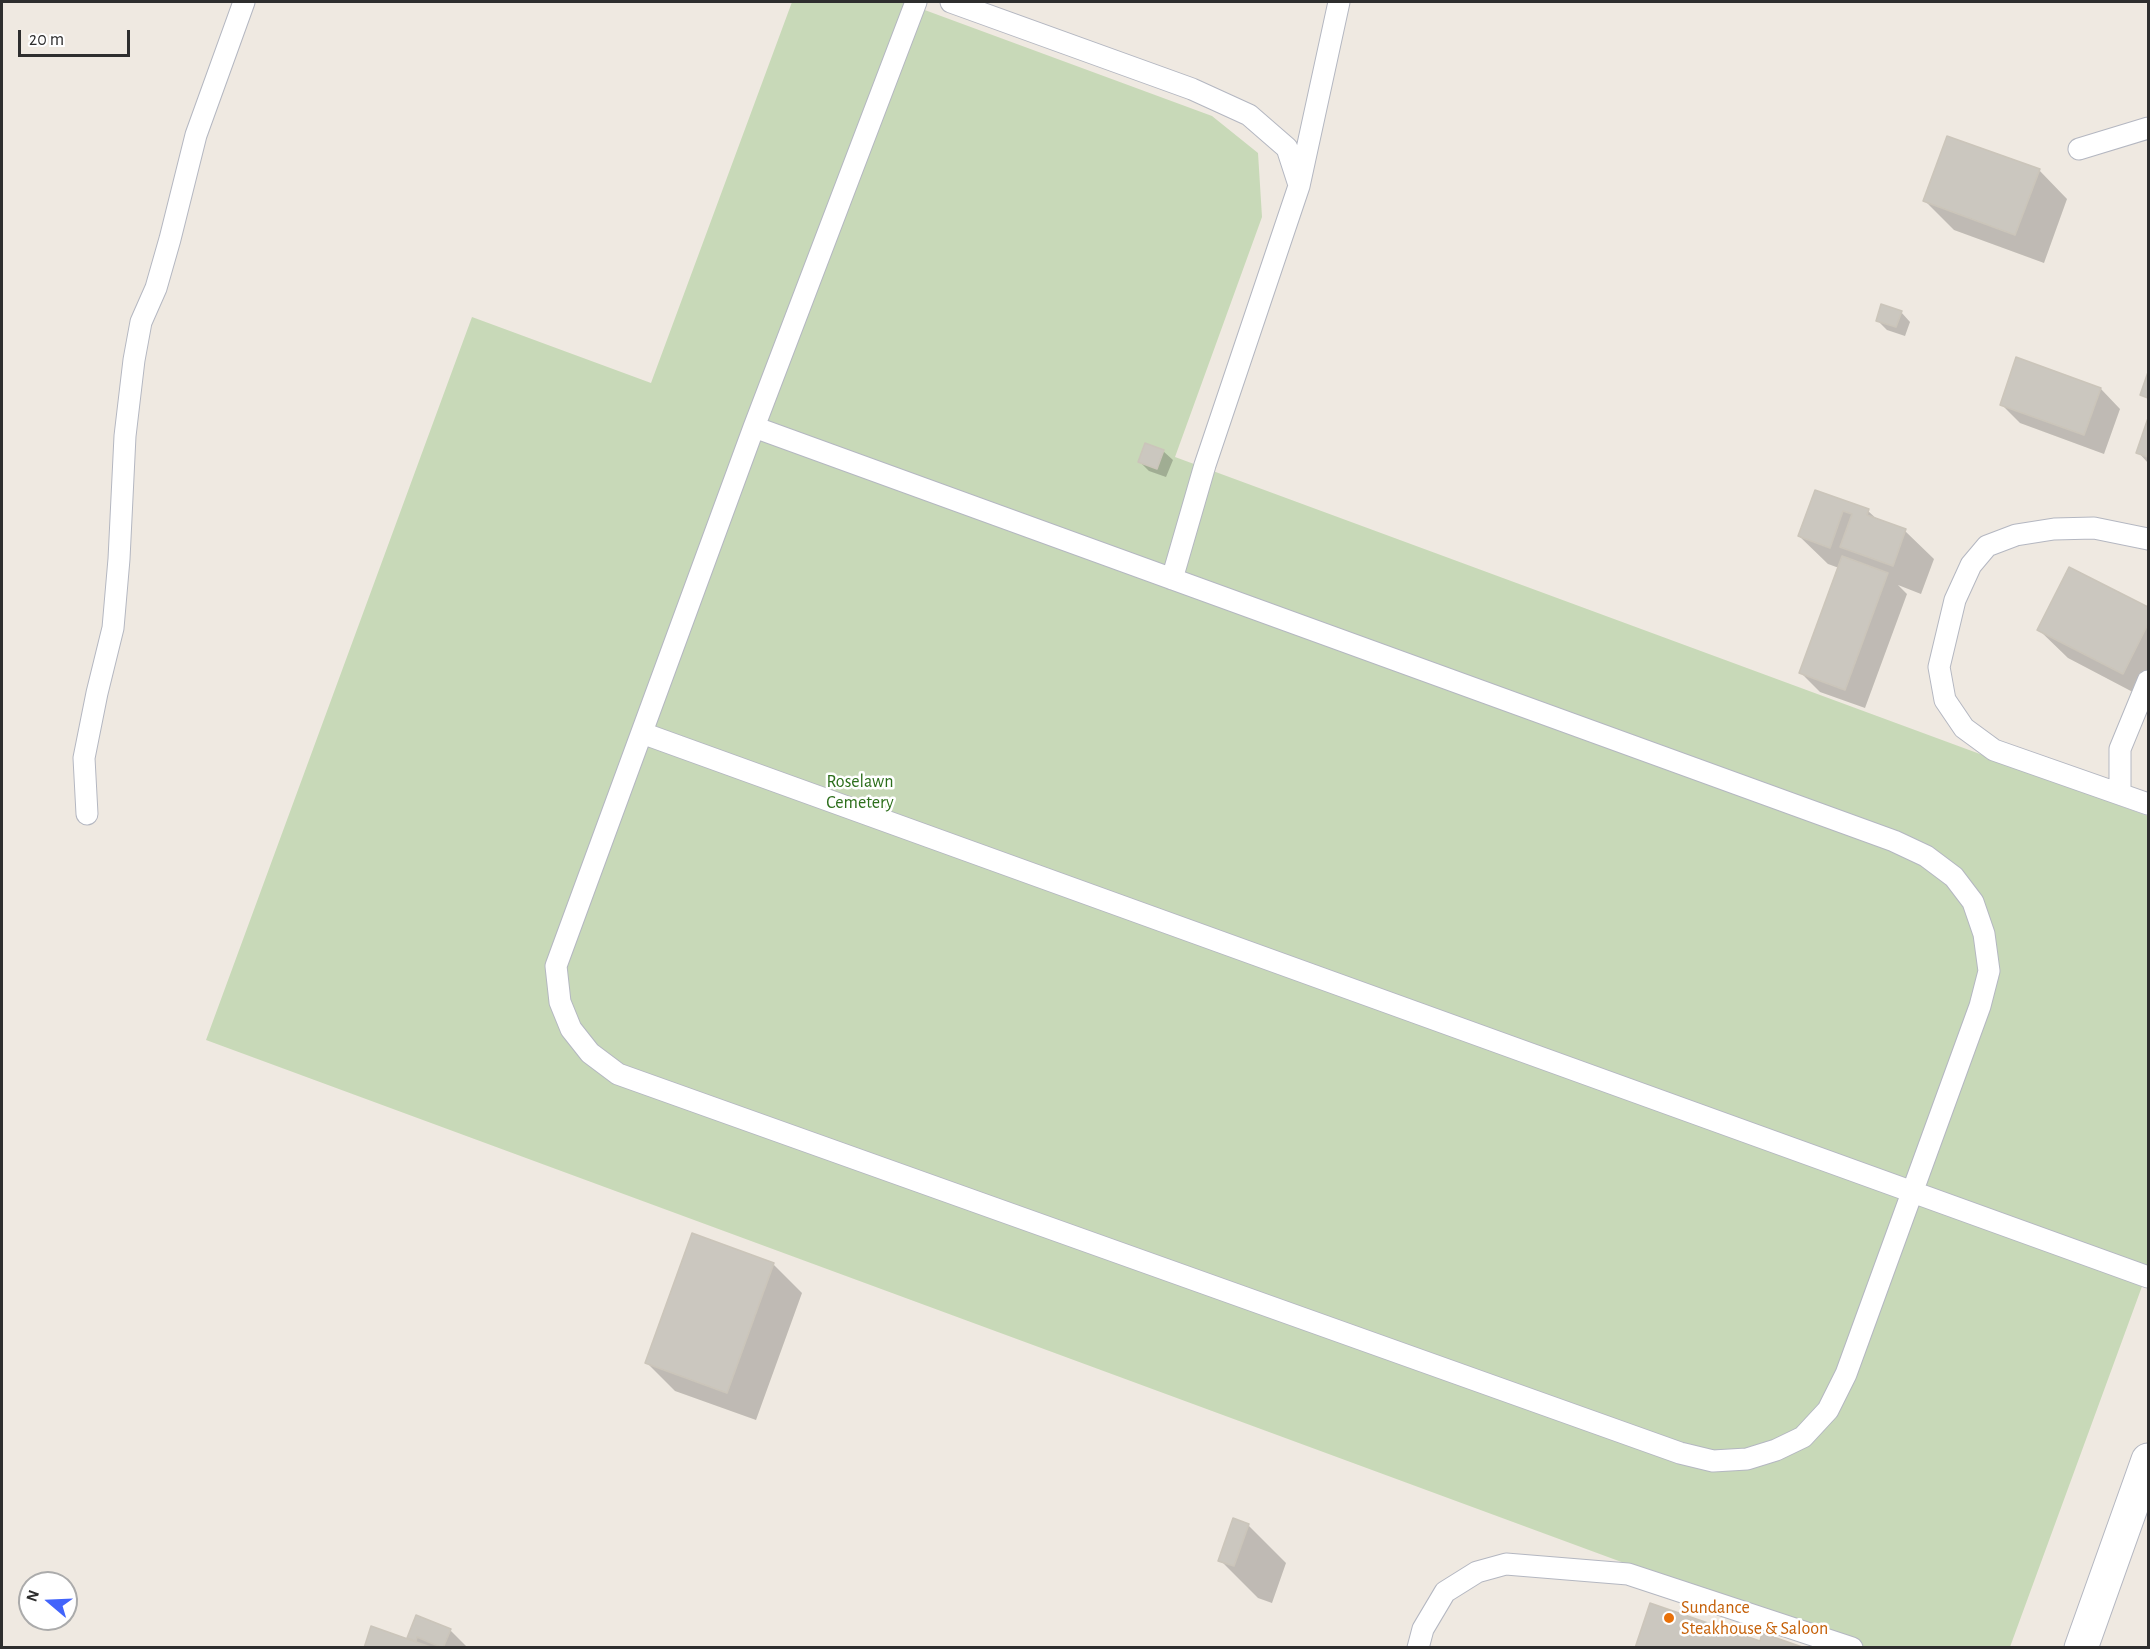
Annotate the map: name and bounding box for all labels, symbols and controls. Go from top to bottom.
scale bar [21,18,134,56]
text: 20 m [29,31,64,49]
park label: Roselawn Cemetery [826,771,894,814]
north arrow [18,1571,78,1631]
text: N [23,1588,42,1604]
place label: Sundance Steakhouse & Saloon [1681,1597,1828,1640]
marker: Sundance Steakhouse & Saloon [1662,1611,1676,1625]

